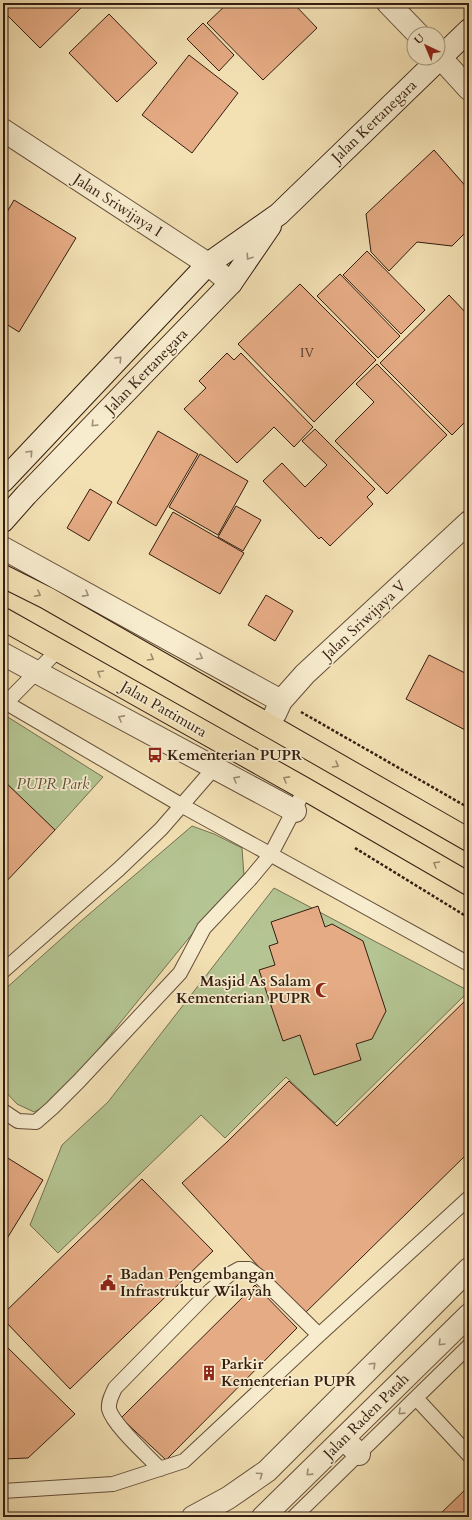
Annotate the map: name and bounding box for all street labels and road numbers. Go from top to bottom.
street label: Jalan Kertanegara [326,75,421,168]
street label: Jalan Sriwijaya I [68,168,166,241]
street label: Jalan Kertanegara [99,324,192,419]
street label: Jalan Sriwijaya V [316,576,410,666]
street label: Jalan Pattimura [116,675,211,742]
street label: Jalan Raden Patah [317,1368,414,1465]

